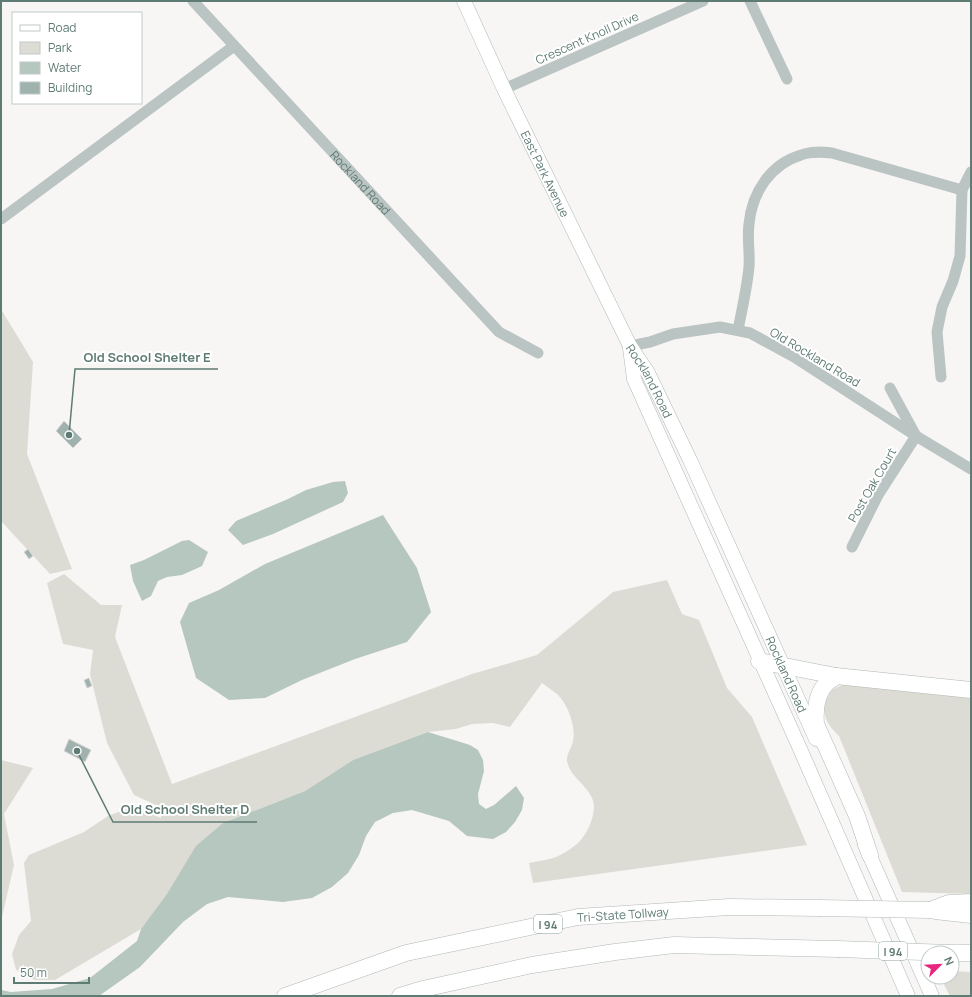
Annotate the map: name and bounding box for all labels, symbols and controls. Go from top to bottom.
street label: Crescent Knoll Drive [533,8,641,68]
legend [12,12,142,104]
text: Road [48,19,76,36]
text: Park [48,39,73,56]
text: Water [48,59,82,76]
text: Building [48,79,92,96]
street label: East Park Avenue [517,128,574,220]
street label: Rockland Road [327,147,395,218]
street label: Old Rockland Road [767,323,863,391]
street label: Rockland Road [622,341,677,420]
callout: Old School Shelter E [75,344,218,369]
text: Old School Shelter E [83,348,211,366]
street label: Post Oak Court [844,444,900,525]
street label: Rockland Road [762,633,811,715]
callout: Old School Shelter D [113,797,257,822]
text: Old School Shelter D [121,800,249,818]
street label: Tri-State Tollway [576,902,670,926]
road number: I 94 [534,915,562,933]
road number: I 94 [879,942,907,960]
north arrow [920,945,960,985]
text: N [941,954,958,967]
scale bar [14,959,89,985]
text: 50 m [20,964,47,981]

